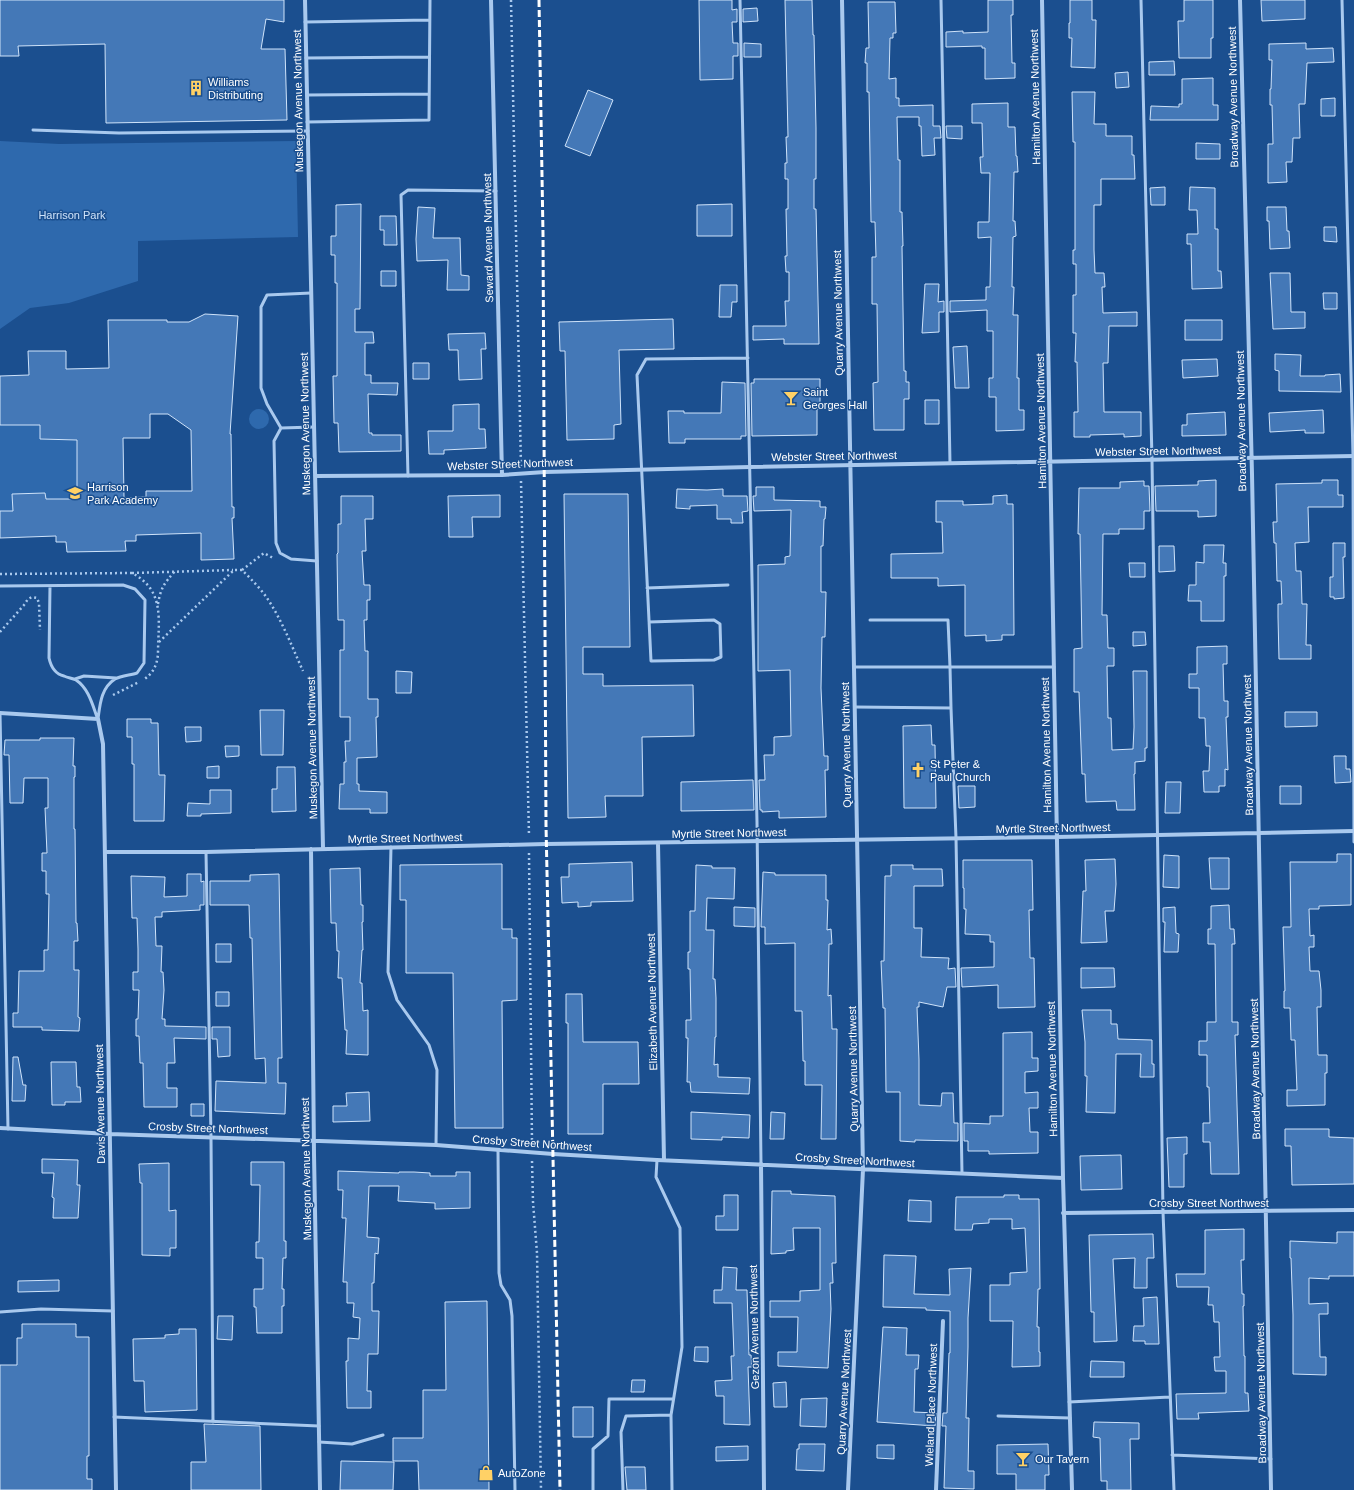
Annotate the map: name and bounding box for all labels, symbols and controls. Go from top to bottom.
street label: Broadway Avenue Northwest [1226,26,1240,168]
street label: Muskegon Avenue Northwest [291,29,305,173]
street label: Hamilton Avenue Northwest [1028,29,1042,165]
place label: Williams Distributing [208,76,263,101]
building icon: Williams Distributing [187,79,205,97]
street label: Seward Avenue Northwest [481,173,495,303]
park label: Harrison Park [38,209,106,221]
street label: Quarry Avenue Northwest [831,250,845,376]
street label: Broadway Avenue Northwest [1234,350,1248,492]
street label: Muskegon Avenue Northwest [298,352,312,496]
street label: Hamilton Avenue Northwest [1034,353,1048,489]
place label: Saint Georges Hall [803,386,867,411]
bar icon: Saint Georges Hall [782,389,800,407]
street label: Webster Street Northwest [1095,444,1221,458]
street label: Webster Street Northwest [771,449,897,463]
street label: Webster Street Northwest [447,456,573,472]
place label: Harrison Park Academy [87,481,158,506]
school or university icon: Harrison Park Academy [66,484,84,502]
street label: Broadway Avenue Northwest [1241,674,1255,816]
street label: Muskegon Avenue Northwest [305,676,319,820]
street label: Hamilton Avenue Northwest [1039,677,1053,813]
street label: Quarry Avenue Northwest [839,682,853,808]
place label: St Peter & Paul Church [930,758,991,783]
church icon: St Peter & Paul Church [909,761,927,779]
street label: Myrtle Street Northwest [995,821,1111,835]
street label: Myrtle Street Northwest [671,826,787,840]
street label: Myrtle Street Northwest [347,831,463,845]
street label: Elizabeth Avenue Northwest [645,933,659,1071]
street label: Broadway Avenue Northwest [1248,998,1262,1140]
street label: Hamilton Avenue Northwest [1045,1001,1059,1137]
street label: Quarry Avenue Northwest [846,1006,860,1132]
street label: Davis Avenue Northwest [93,1044,107,1164]
street label: Muskegon Avenue Northwest [299,1097,313,1241]
street label: Crosby Street Northwest [148,1120,268,1136]
street label: Crosby Street Northwest [472,1133,592,1153]
street label: Crosby Street Northwest [795,1151,915,1169]
street label: Crosby Street Northwest [1149,1197,1269,1209]
street label: Gezon Avenue Northwest [747,1265,761,1389]
street label: Broadway Avenue Northwest [1254,1322,1268,1464]
street label: Quarry Avenue Northwest [835,1329,853,1455]
street label: Wieland Place Northwest [923,1343,939,1467]
bar icon: Our Tavern [1014,1450,1032,1468]
place label: Our Tavern [1035,1453,1089,1465]
shop icon: AutoZone [477,1464,495,1482]
place label: AutoZone [498,1467,546,1479]

